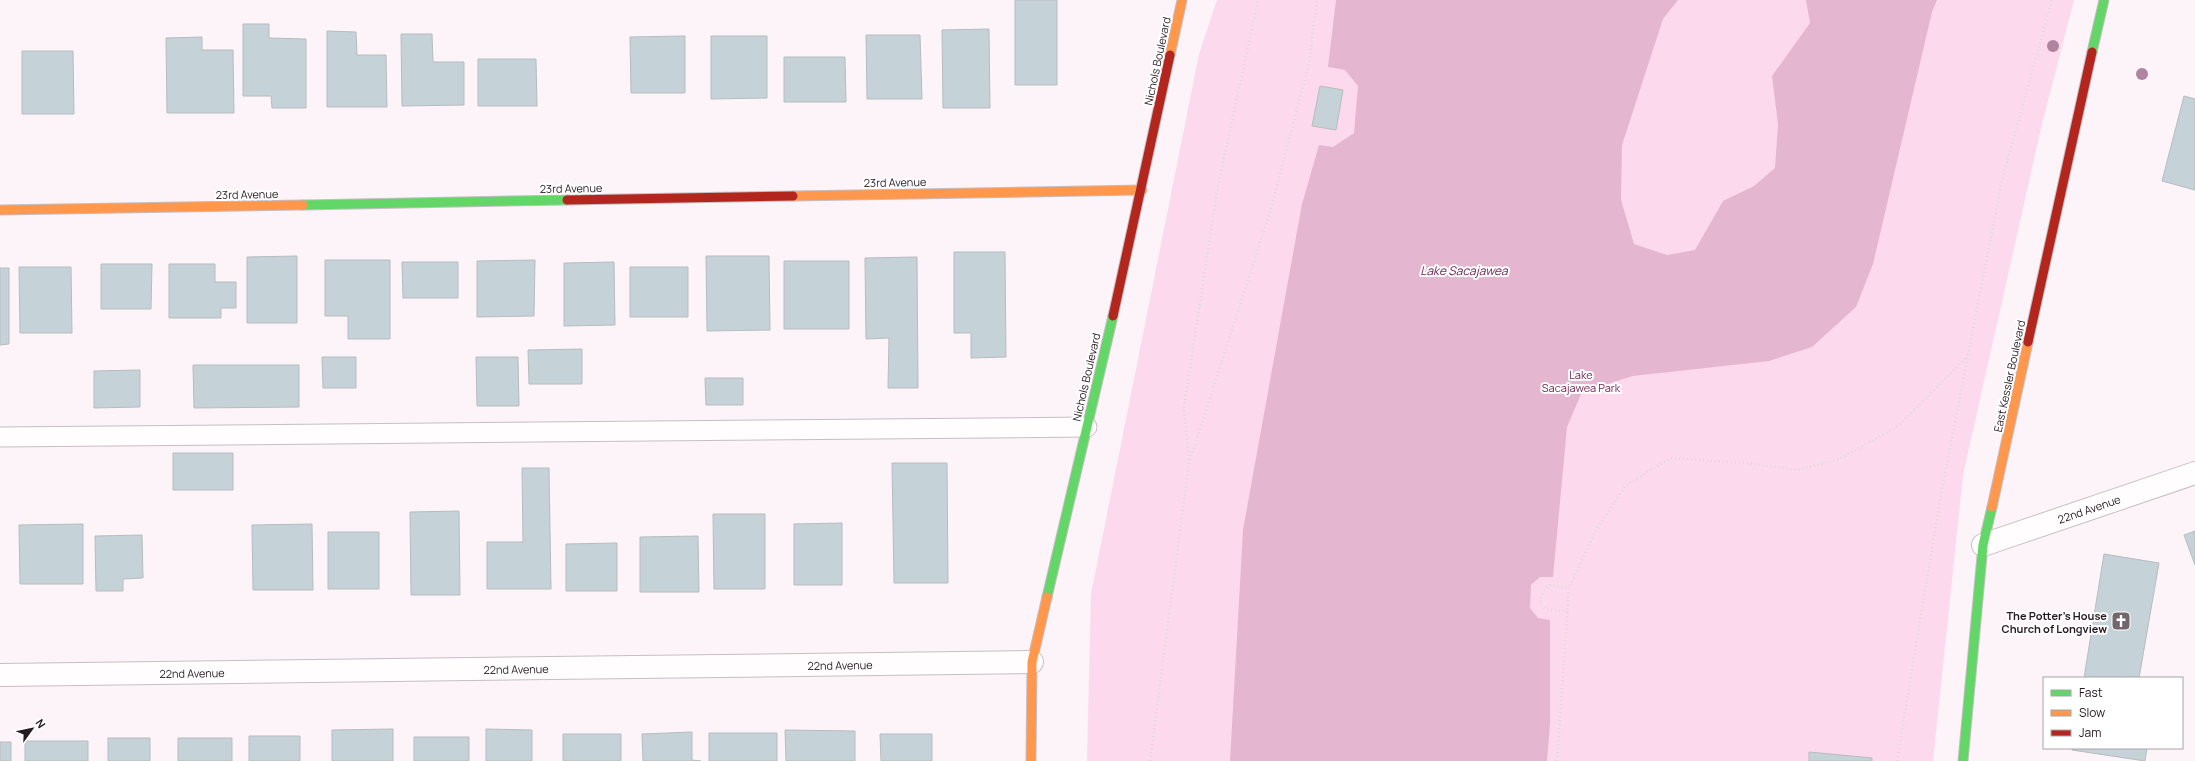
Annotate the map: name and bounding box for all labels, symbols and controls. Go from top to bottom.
street label: Nichols Boulevard [1140,15,1174,107]
street label: 23rd Avenue [864,174,927,190]
street label: 23rd Avenue [540,180,603,196]
street label: 23rd Avenue [216,186,279,202]
water label: Lake Sacajawea [1420,262,1509,279]
street label: East Kessler Boulevard [1990,319,2028,433]
street label: Nichols Boulevard [1069,331,1103,423]
park label: Lake Sacajawea Park [1542,367,1621,395]
street label: 22nd Avenue [2056,491,2123,527]
place label: The Potter's House Church of Longview [2002,608,2107,636]
church icon: The Potter's House Church of Longview [2110,610,2132,632]
street label: 22nd Avenue [807,657,873,673]
street label: 22nd Avenue [483,661,549,677]
street label: 22nd Avenue [159,665,225,681]
legend [2043,677,2183,749]
text: Fast [2079,684,2103,701]
text: Slow [2079,704,2105,721]
north arrow [12,709,52,749]
text: N [32,716,49,731]
text: Jam [2079,724,2101,741]

